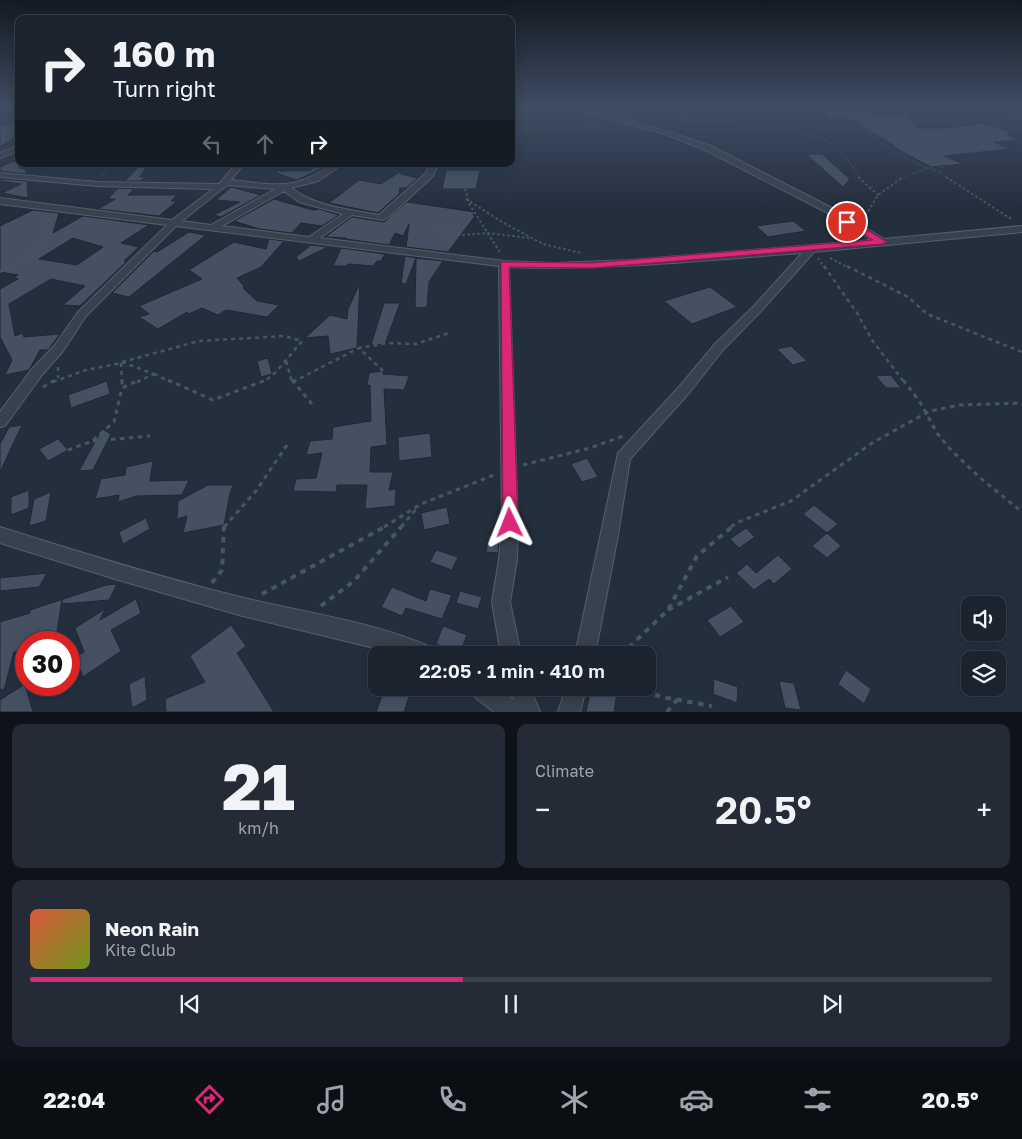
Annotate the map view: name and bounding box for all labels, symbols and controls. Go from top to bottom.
text: 160 m [113,33,215,75]
icon: right [30,35,95,100]
text: Turn right [113,75,216,102]
icon: left [198,130,226,158]
icon: ahead [251,130,279,158]
icon: right [304,130,332,158]
pin [826,201,868,243]
icon: arrive [833,208,861,236]
position arrow [483,496,535,548]
map controls [961,596,1006,696]
button: sound [961,596,1006,641]
speed limit sign: 30 [15,631,80,696]
button: layers [961,651,1006,696]
text: 22:05 · 1 min · 410 m [419,659,605,682]
text: 21 [222,746,295,824]
text: Climate [535,761,594,781]
text: 20.5° [715,787,812,832]
text: − [535,793,550,826]
text: + [977,793,992,826]
text: km/h [238,818,279,838]
text: Neon Rain [105,917,199,940]
text: Kite Club [105,940,176,960]
icon: previous [176,990,204,1018]
icon: pause [497,990,525,1018]
icon: next [818,990,846,1018]
icon: directions [192,1082,227,1117]
icon: music [314,1082,349,1117]
icon: phone [435,1082,470,1117]
icon: climate [557,1082,592,1117]
icon: car [679,1082,714,1117]
icon: filters [800,1082,835,1117]
text: 22:04 [43,1086,105,1113]
text: 20.5° [922,1086,979,1113]

